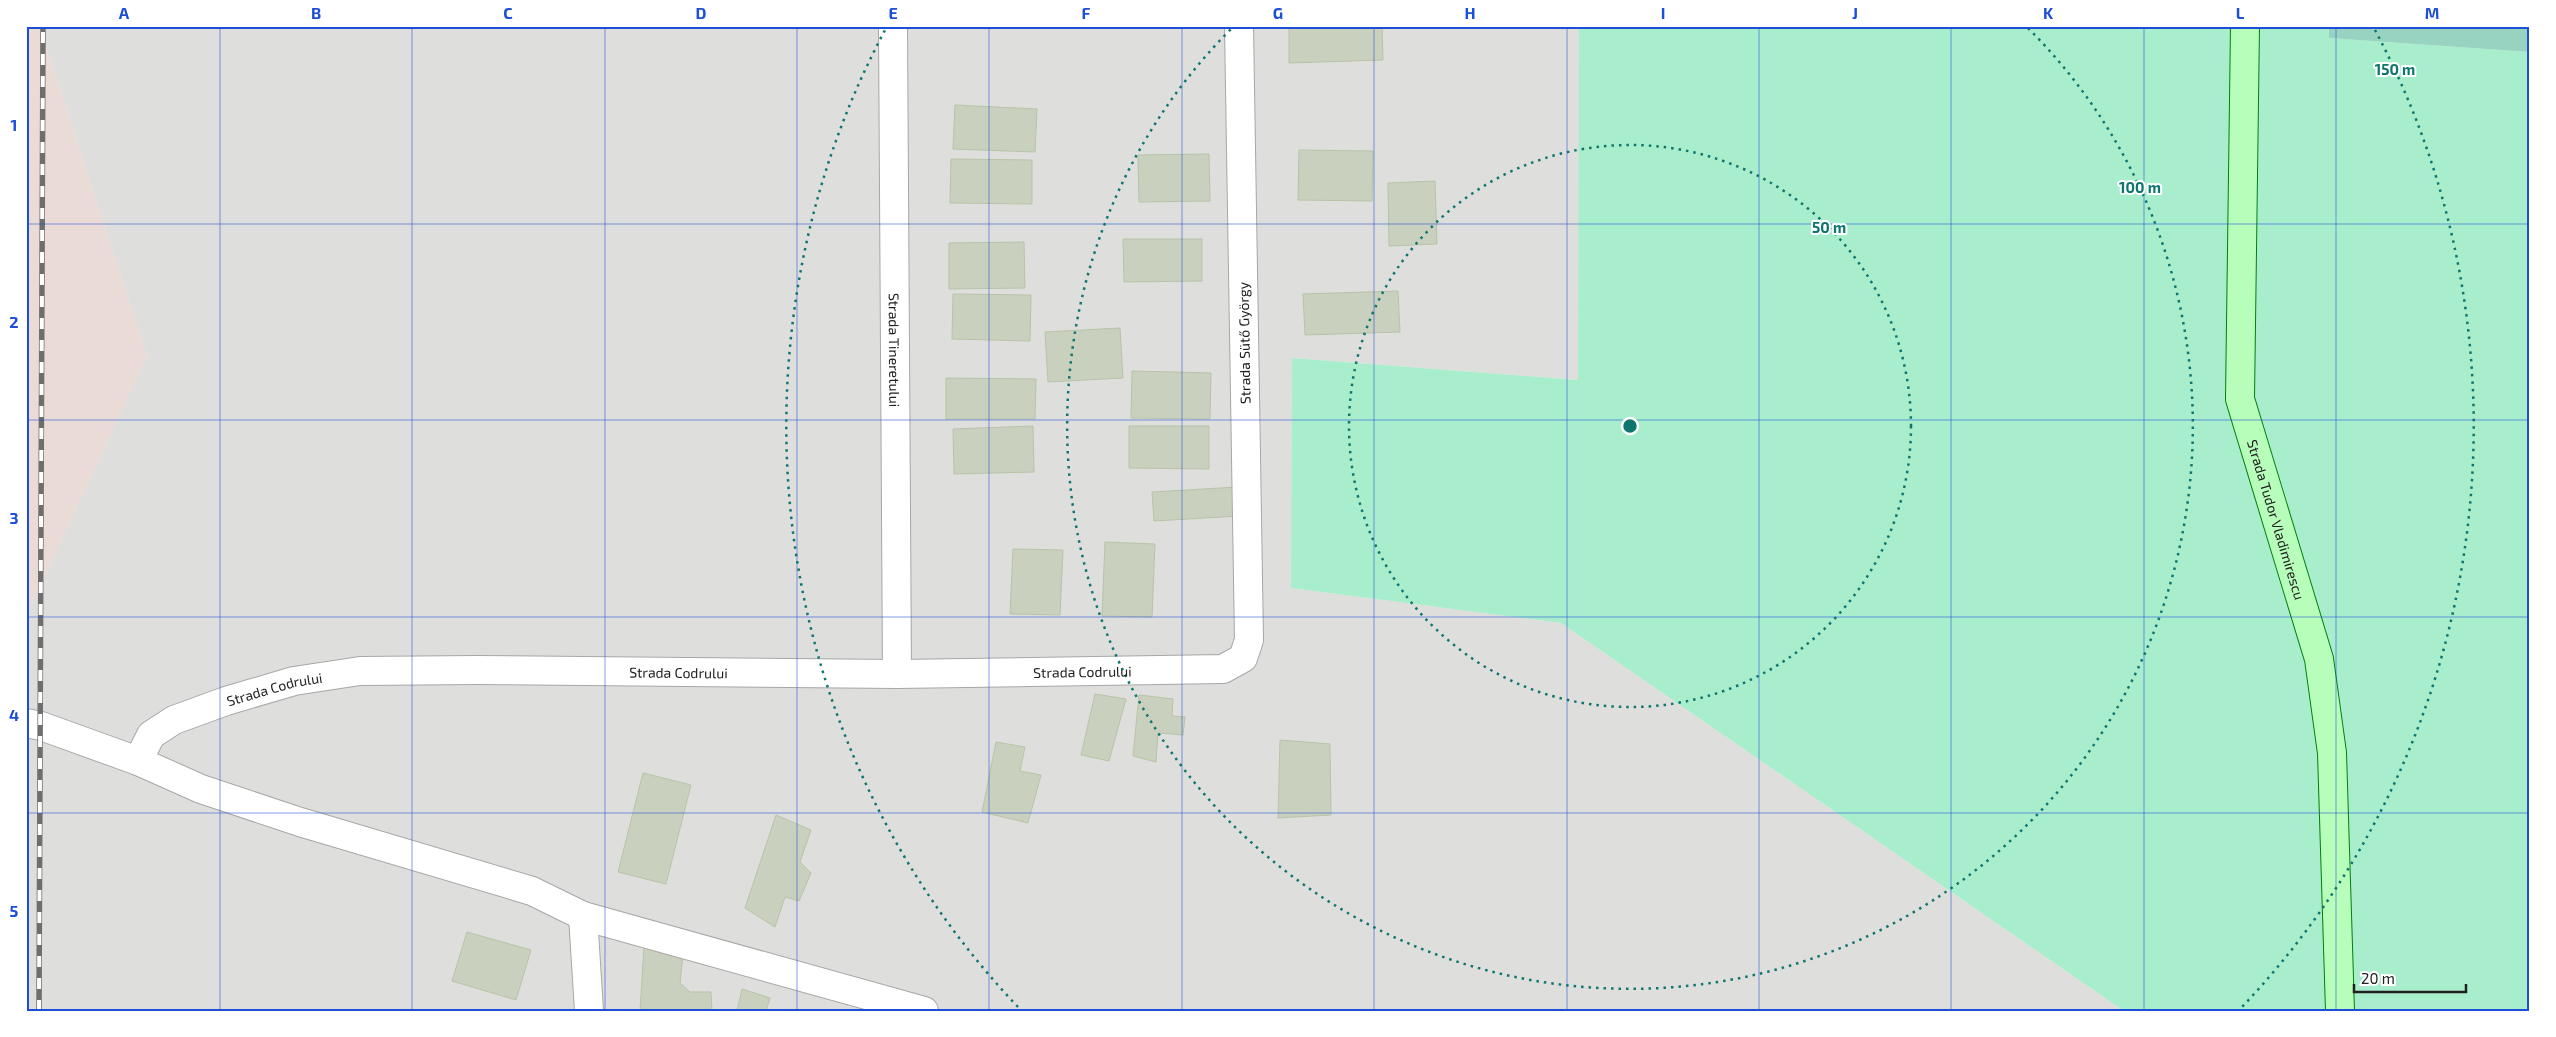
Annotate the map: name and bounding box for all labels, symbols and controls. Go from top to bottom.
text: A [119,3,130,22]
text: B [311,3,321,22]
text: C [503,3,513,22]
text: D [696,3,707,22]
text: E [888,3,898,22]
text: F [1082,3,1091,22]
text: G [1273,3,1283,22]
text: H [1464,3,1476,22]
text: I [1661,3,1665,22]
text: J [1852,3,1858,22]
text: K [2043,3,2054,22]
text: L [2236,3,2245,22]
text: M [2425,3,2439,22]
text: 150 m [2375,60,2415,78]
text: 1 [11,115,17,134]
text: 100 m [2119,178,2161,196]
text: 50 m [1812,218,1846,236]
street label: Strada Sütő György [1234,281,1254,404]
street label: Strada Tineretului [886,293,904,407]
text: 2 [9,312,19,331]
centre of rings [1621,417,1639,435]
street label: Strada Tudor Vladimirescu [2244,437,2309,602]
text: 3 [9,508,19,527]
street label: Strada Codrului [1033,662,1132,680]
street label: Strada Codrului [629,663,728,681]
street label: Strada Codrului [224,668,323,709]
text: 4 [9,705,19,724]
text: 5 [10,901,19,920]
scale bar [2354,962,2466,994]
text: 20 m [2361,969,2395,987]

